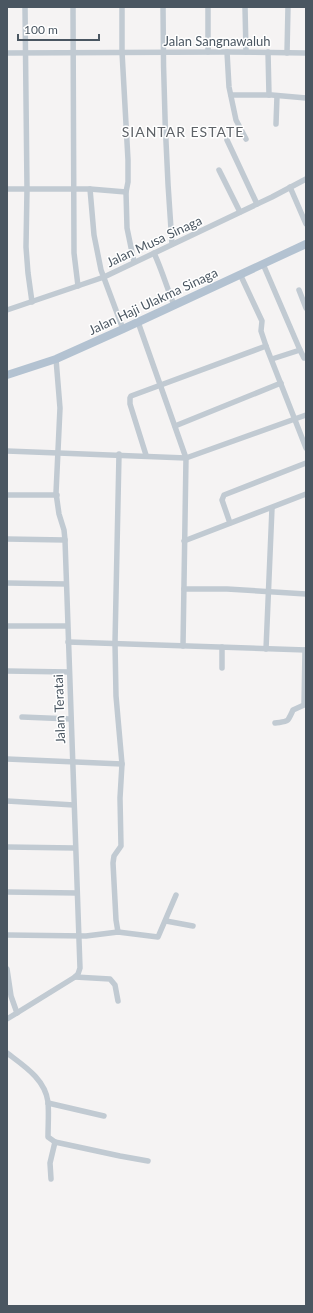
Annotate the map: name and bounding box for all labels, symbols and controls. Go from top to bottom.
scale bar [18,16,99,42]
text: 100 m [24,22,58,37]
street label: Jalan Sangnawaluh [163,33,271,49]
district label: SIANTAR ESTATE [122,123,244,140]
street label: Jalan Musa Sinaga [104,212,204,270]
street label: Jalan Haji Ulakma Sinaga [86,264,220,338]
street label: Jalan Teratai [50,674,68,744]

